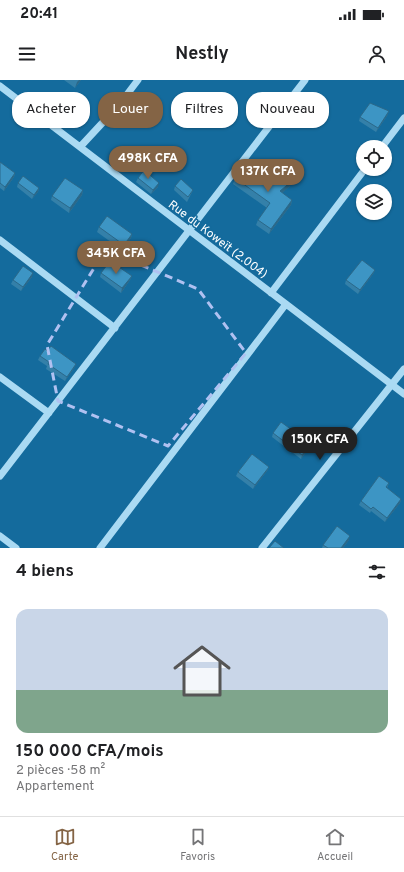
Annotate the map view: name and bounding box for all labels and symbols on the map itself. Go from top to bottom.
pin: 498K CFA [107,146,189,180]
pin: 137K CFA [227,159,309,193]
street label: Rue du Koweït (2.004) [164,197,270,282]
pin: 345K CFA [75,241,157,275]
pin: 150K CFA [279,427,361,461]

